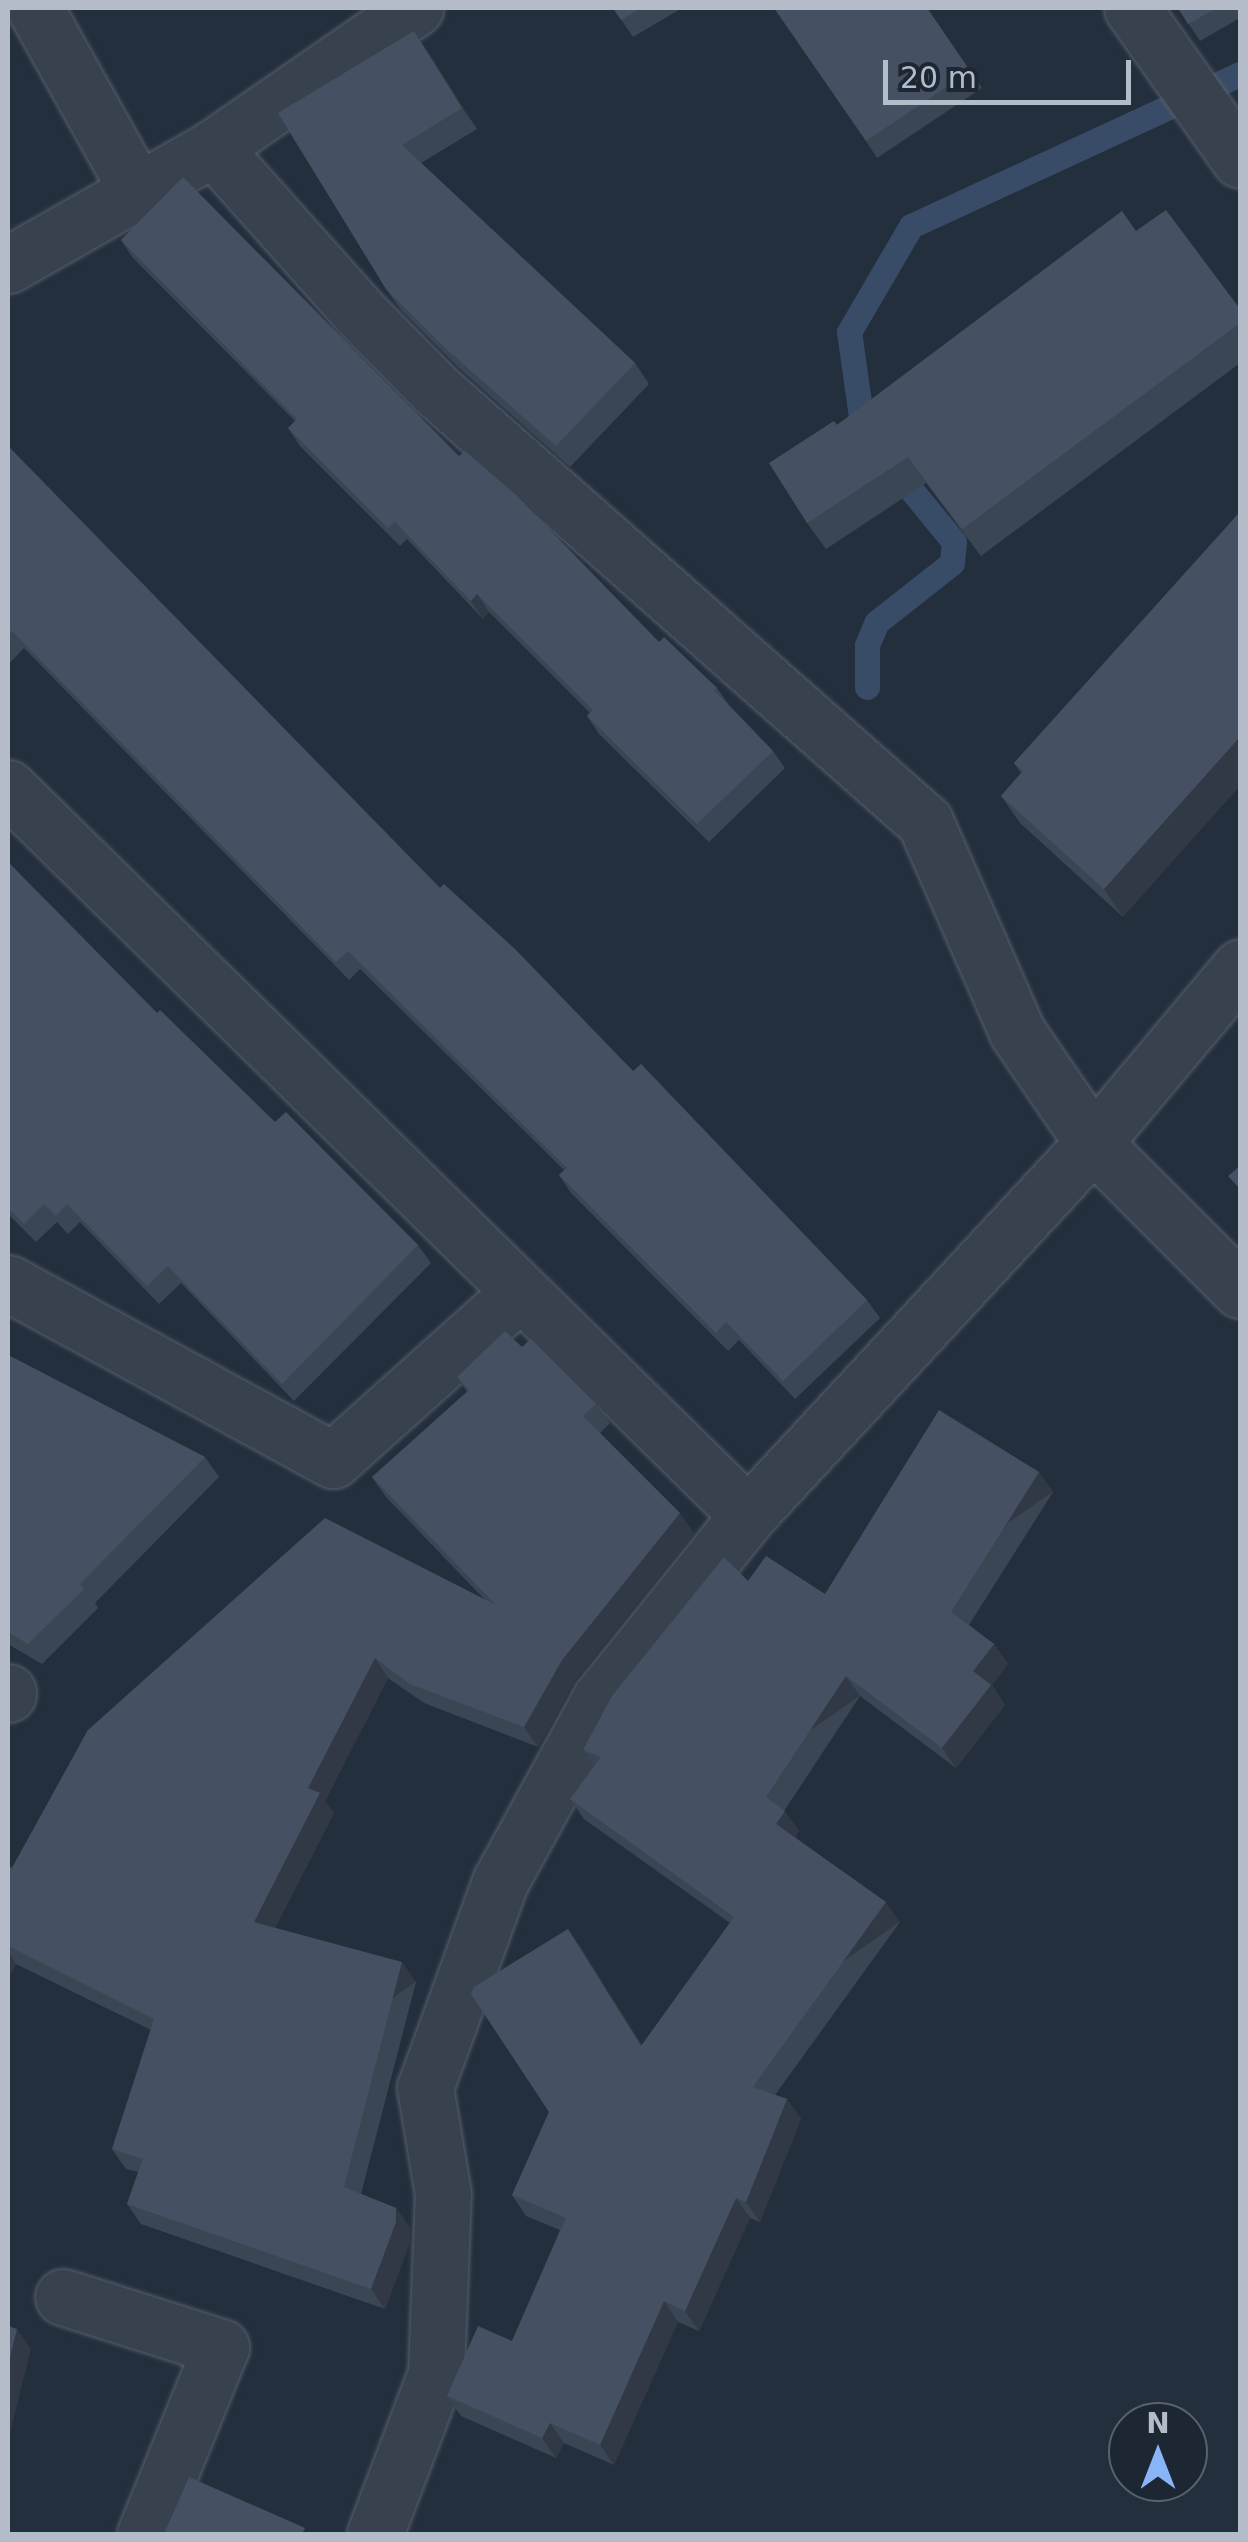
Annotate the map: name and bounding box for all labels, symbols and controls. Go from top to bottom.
scale bar [888,40,1136,102]
text: 20 m [900,60,977,95]
north arrow [1108,2402,1208,2502]
text: N [1146,2407,1170,2440]

